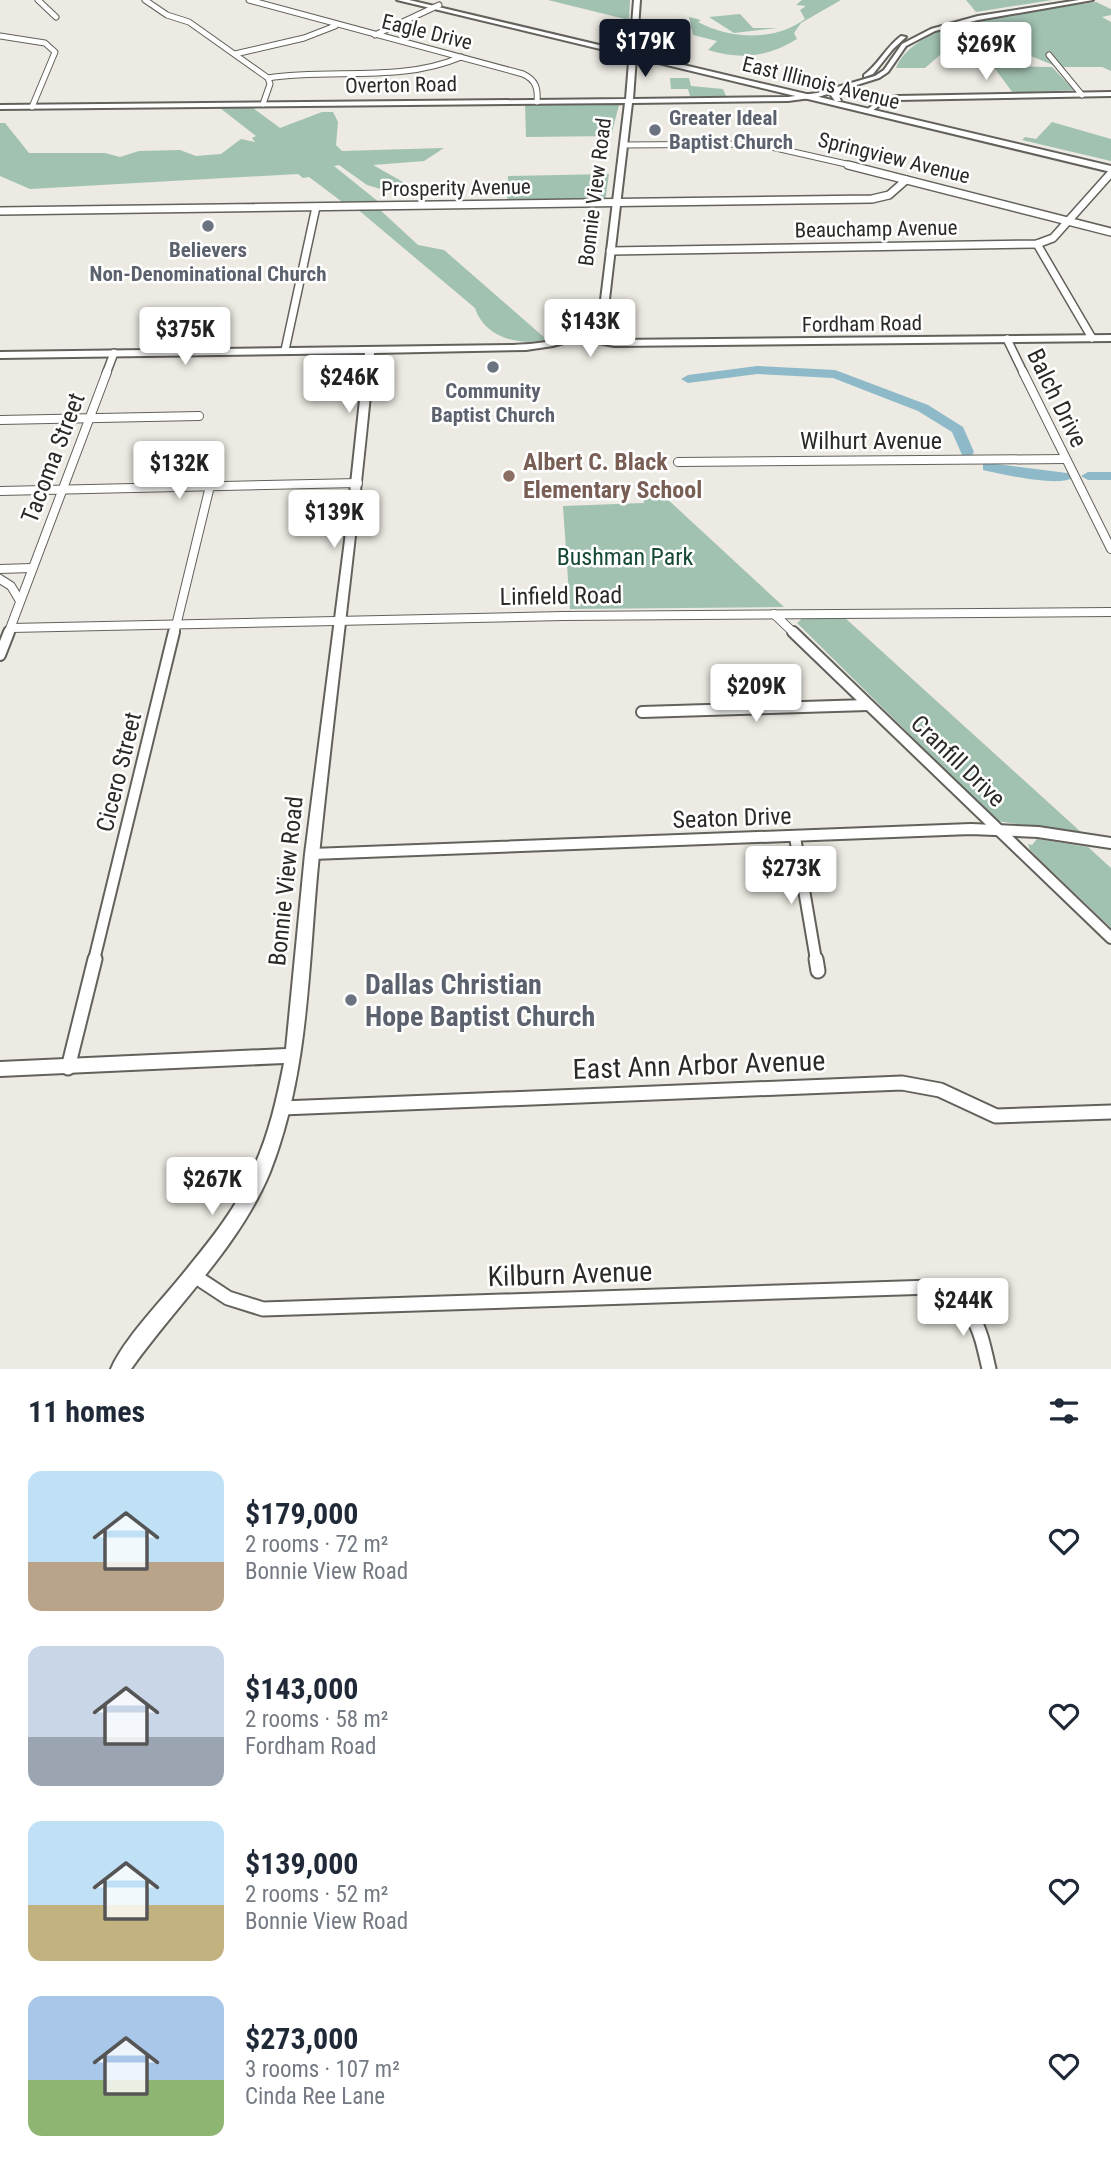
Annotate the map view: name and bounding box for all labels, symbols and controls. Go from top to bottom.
street label: Eagle Drive [379,9,475,55]
pin: $179K [596,20,694,79]
pin: $269K [937,22,1035,82]
text: $179K [615,28,675,55]
text: $269K [956,31,1016,58]
street label: East Illinois Avenue [740,52,902,114]
street label: Overton Road [345,72,457,98]
place label: Greater Ideal Baptist Church [669,106,793,154]
street label: Bonnie View Road [574,117,616,267]
marker: Greater Ideal Baptist Church [647,122,663,138]
street label: Springview Avenue [816,128,973,188]
street label: Prosperity Avenue [381,175,531,201]
street label: Beauchamp Avenue [794,216,958,242]
marker: Believers Non-Denominational Church [200,218,216,234]
place label: Believers Non-Denominational Church [90,238,326,286]
pin: $143K [541,300,639,359]
pin: $375K [136,308,234,367]
text: $143K [560,308,620,335]
street label: Fordham Road [802,311,922,337]
text: $375K [155,316,215,343]
street label: Balch Drive [1021,344,1093,452]
pin: $246K [300,356,398,415]
marker: Community Baptist Church [485,359,501,375]
text: $246K [319,364,379,391]
place label: Community Baptist Church [431,379,555,427]
street label: Tacoma Street [15,389,91,527]
street label: Wilhurt Avenue [800,427,942,455]
pin: $132K [130,442,228,501]
place label: Albert C. Black Elementary School [523,448,702,504]
text: $132K [149,450,209,477]
marker: Albert C. Black Elementary School [501,468,517,484]
pin: $139K [285,490,383,550]
text: $139K [304,499,364,526]
park label: Bushman Park [557,543,694,571]
street label: Linfield Road [499,581,623,611]
pin: $209K [707,664,805,724]
text: $209K [726,673,786,700]
street label: Cicero Street [91,709,147,835]
street label: Cranfill Drive [905,709,1011,813]
street label: Bonnie View Road [263,795,309,967]
street label: Seaton Drive [672,802,792,834]
pin: $273K [742,846,840,906]
text: $273K [761,855,821,882]
place label: Dallas Christian Hope Baptist Church [365,968,595,1033]
marker: Dallas Christian Hope Baptist Church [343,992,359,1008]
street label: East Ann Arbor Avenue [572,1044,826,1086]
pin: $267K [163,1158,261,1217]
text: $267K [182,1166,242,1193]
street label: Kilburn Avenue [487,1255,653,1293]
pin: $244K [914,1278,1012,1338]
text: $244K [933,1287,993,1314]
icon: filters [1045,1392,1083,1430]
text: 11 homes [28,1394,145,1429]
text: $179,000 [245,1496,358,1531]
icon: home [84,1499,168,1583]
icon: heart [1045,1522,1083,1560]
text: 2 rooms · 72 m² [245,1531,388,1558]
text: Bonnie View Road [245,1558,408,1585]
text: $143,000 [245,1671,358,1706]
icon: home [84,1674,168,1758]
icon: heart [1045,1697,1083,1735]
text: 2 rooms · 58 m² [245,1706,388,1733]
text: Fordham Road [245,1733,376,1760]
text: $139,000 [245,1846,358,1881]
icon: home [84,1849,168,1933]
icon: heart [1045,1872,1083,1910]
text: 2 rooms · 52 m² [245,1881,388,1908]
text: Bonnie View Road [245,1908,408,1935]
text: $273,000 [245,2021,358,2056]
icon: home [84,2024,168,2108]
icon: heart [1045,2047,1083,2085]
text: 3 rooms · 107 m² [245,2056,400,2083]
text: Cinda Ree Lane [245,2083,385,2110]

